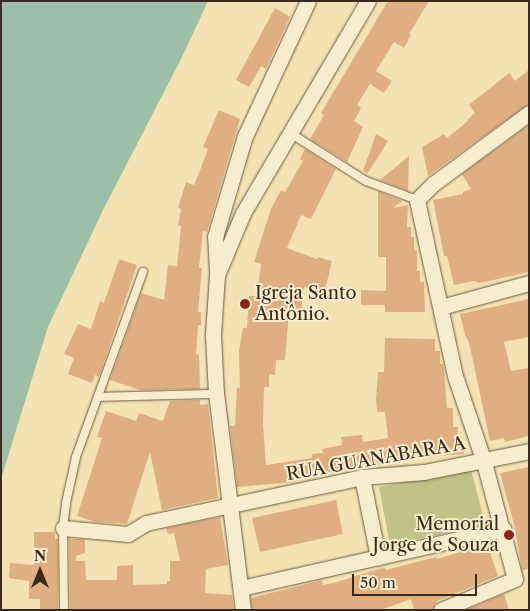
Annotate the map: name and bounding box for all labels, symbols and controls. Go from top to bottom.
place label: Igreja Santo Antônio. [255,283,357,326]
marker: Igreja Santo Antônio. [239,298,251,310]
street label: RUA GUANABARA A [284,432,468,486]
place label: Memorial Jorge de Souza [373,514,499,556]
marker: Memorial Jorge de Souza [503,529,515,541]
north arrow [15,546,65,596]
text: N [34,547,46,565]
scale bar [355,564,480,596]
text: 50 m [360,573,396,592]

